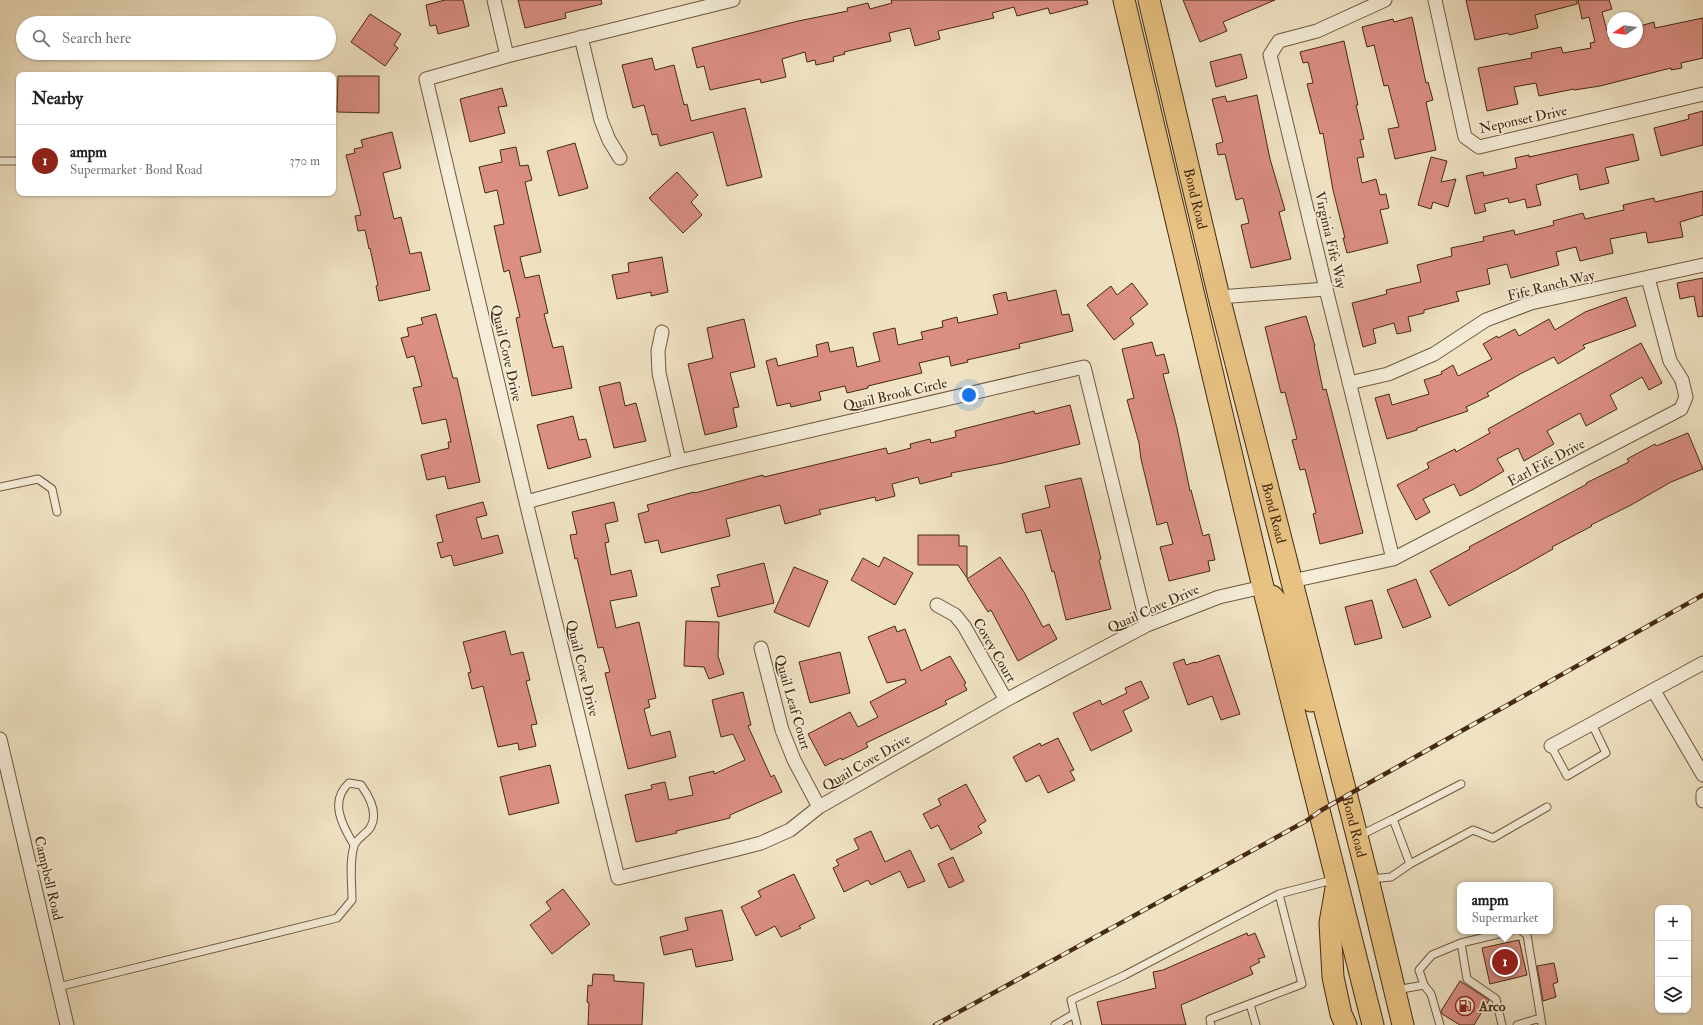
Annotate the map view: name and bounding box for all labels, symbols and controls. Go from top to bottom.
north arrow [1607,12,1643,48]
search box [16,16,336,60]
icon: search [30,27,52,49]
text: Search here [62,29,131,48]
text: Nearby [32,88,83,109]
street label: Neponset Drive [1478,102,1569,138]
text: ampm [70,143,107,162]
text: 1 [43,153,47,169]
text: 370 m [290,153,320,169]
text: Supermarket · Bond Road [70,162,202,178]
street label: Bond Road [1180,166,1211,231]
street label: Virginia Fife Way [1310,190,1350,292]
street label: Fife Ranch Way [1506,266,1598,306]
street label: Quail Cove Drive [487,303,526,403]
street label: Quail Brook Circle [841,374,949,415]
your location [959,385,979,405]
street label: Earl Fife Drive [1505,435,1588,490]
street label: Bond Road [1258,481,1290,545]
street label: Quail Cove Drive [1105,581,1202,636]
street label: Covey Court [968,615,1020,686]
street label: Quail Cove Drive [562,618,603,718]
street label: Quail Leaf Court [771,653,814,752]
street label: Quail Cove Drive [819,730,913,794]
street label: Bond Road [1338,795,1370,859]
street label: Campbell Road [30,834,66,922]
popup [1457,882,1553,934]
text: ampm [1472,891,1509,910]
map controls [1655,905,1691,1013]
button: + [1655,905,1691,941]
text: Supermarket [1472,910,1538,926]
button: − [1655,941,1691,977]
pin: 1 [1492,947,1518,977]
button: layers [1655,977,1691,1013]
fuel station icon: Arco [1454,995,1476,1017]
place label: Arco [1478,998,1506,1015]

